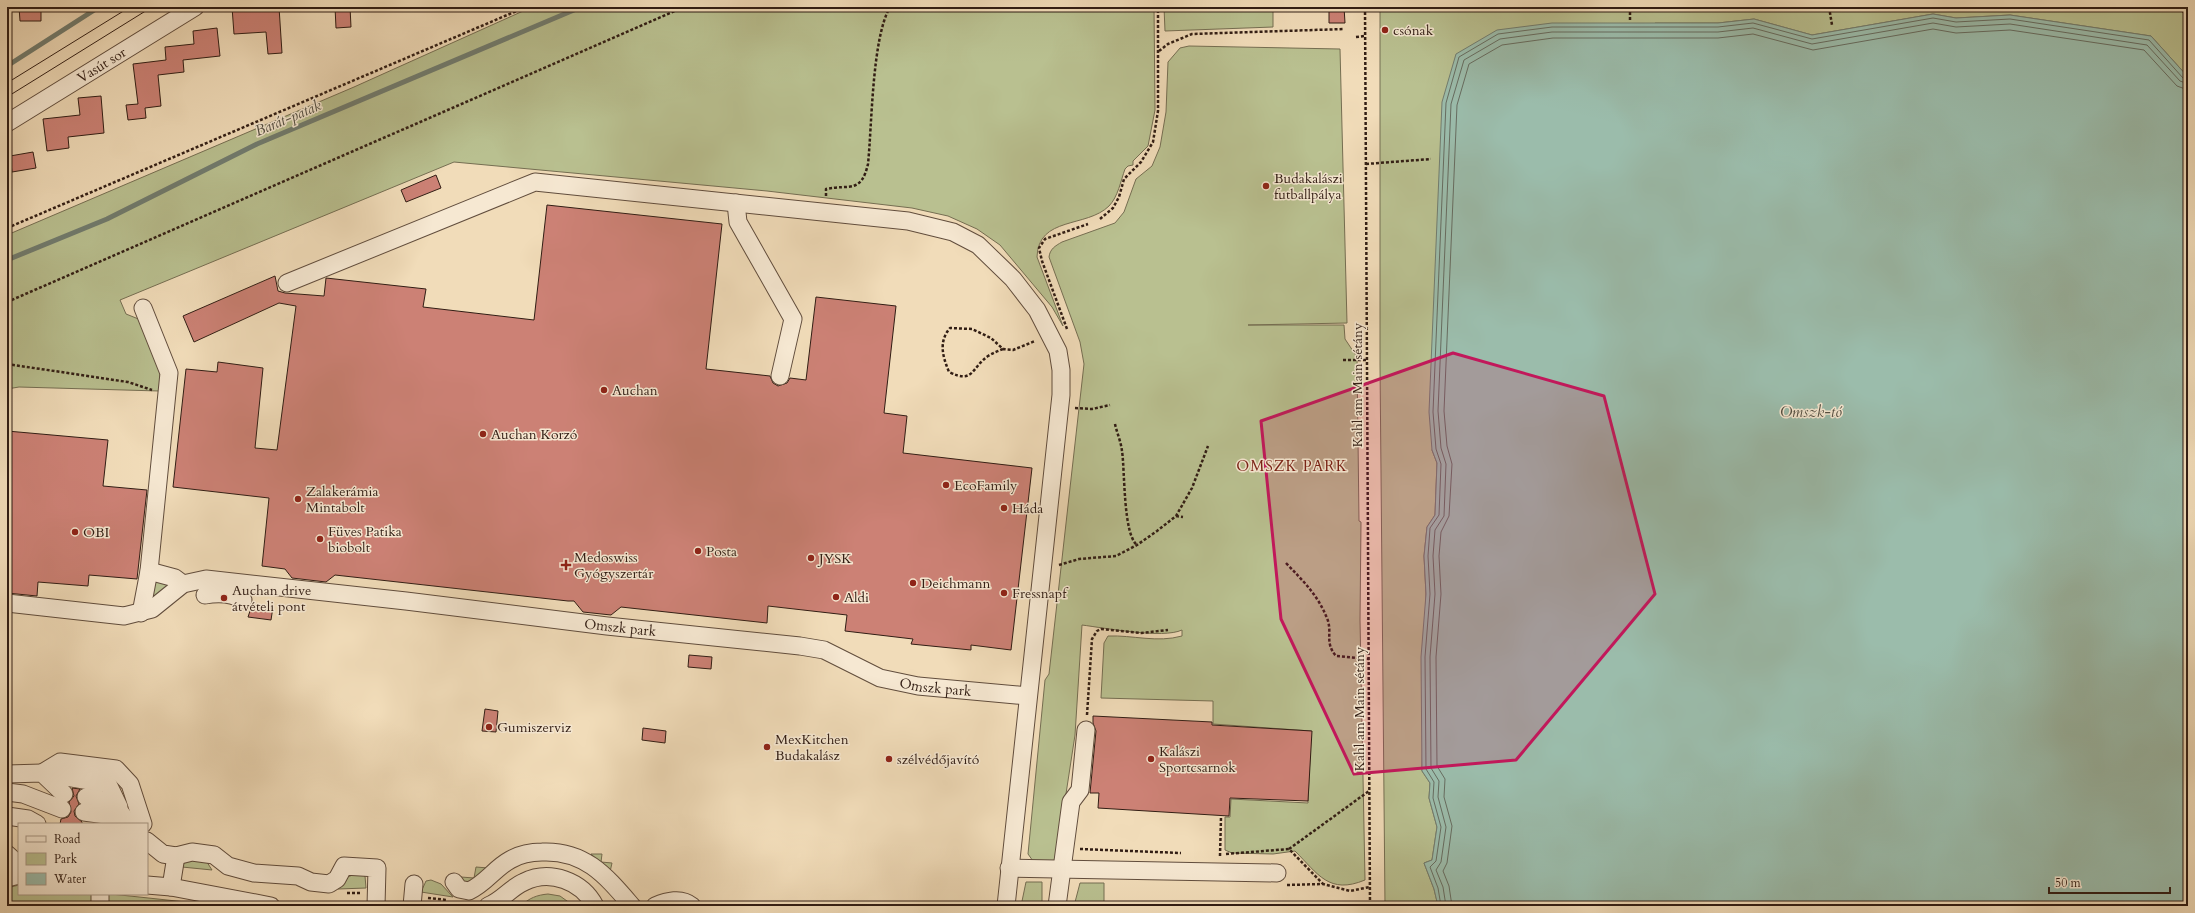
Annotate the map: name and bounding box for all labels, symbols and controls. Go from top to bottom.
place label: csónak [1393,21,1434,40]
marker: csónak [1380,25,1390,35]
street label: Vasút sor [73,42,130,87]
water label: Barát-patak [252,95,325,141]
place label: Budakalászi futballpálya [1274,169,1343,204]
marker: Budakalászi futballpálya [1261,181,1271,191]
street label: Kahl am Main sétány [1348,322,1367,447]
place label: Auchan [612,381,658,400]
marker: Auchan [599,385,609,395]
water label: Omszk-tó [1780,402,1843,422]
place label: Auchan Korzó [491,425,578,444]
marker: Auchan Korzó [478,429,488,439]
district label: OMSZK PARK [1236,456,1348,476]
place label: EcoFamily [954,476,1018,495]
marker: EcoFamily [941,480,951,490]
place label: Zalakerámia Mintabolt [306,482,378,517]
marker: Zalakerámia Mintabolt [293,494,303,504]
place label: Háda [1012,499,1043,518]
marker: Háda [999,503,1009,513]
place label: Füves Patika biobolt [328,522,402,557]
place label: OBI [83,523,110,542]
marker: OBI [70,527,80,537]
marker: Füves Patika biobolt [315,534,325,544]
place label: Posta [706,542,737,561]
marker: Posta [693,546,703,556]
place label: Medoswiss Gyógyszertár [574,548,654,583]
place label: JYSK [817,549,852,568]
marker: JYSK [806,553,816,563]
marker: Medoswiss Gyógyszertár [561,560,571,570]
place label: Deichmann [921,574,991,593]
marker: Deichmann [908,578,918,588]
place label: Auchan drive átvételi pont [232,581,311,616]
place label: Fressnapf [1012,584,1069,603]
place label: Aldi [844,588,869,607]
marker: Fressnapf [999,588,1009,598]
marker: Aldi [831,592,841,602]
marker: Auchan drive átvételi pont [219,593,229,603]
street label: Omszk park [583,614,658,641]
street label: Kahl am Main sétány [1350,646,1369,771]
street label: Omszk park [898,673,973,700]
place label: Gumiszerviz [497,718,572,737]
marker: Gumiszerviz [484,722,494,732]
place label: MexKitchen Budakalász [775,730,849,765]
marker: MexKitchen Budakalász [762,742,772,752]
place label: Kalászi Sportcsarnok [1159,742,1236,777]
place label: szélvédőjavító [897,750,980,769]
marker: szélvédőjavító [884,754,894,764]
marker: Kalászi Sportcsarnok [1146,754,1156,764]
legend [18,823,148,895]
text: Road [54,831,81,847]
text: Park [54,851,78,867]
scale bar [2049,869,2170,895]
text: Water [53,871,87,887]
text: 50 m [2055,875,2082,891]

